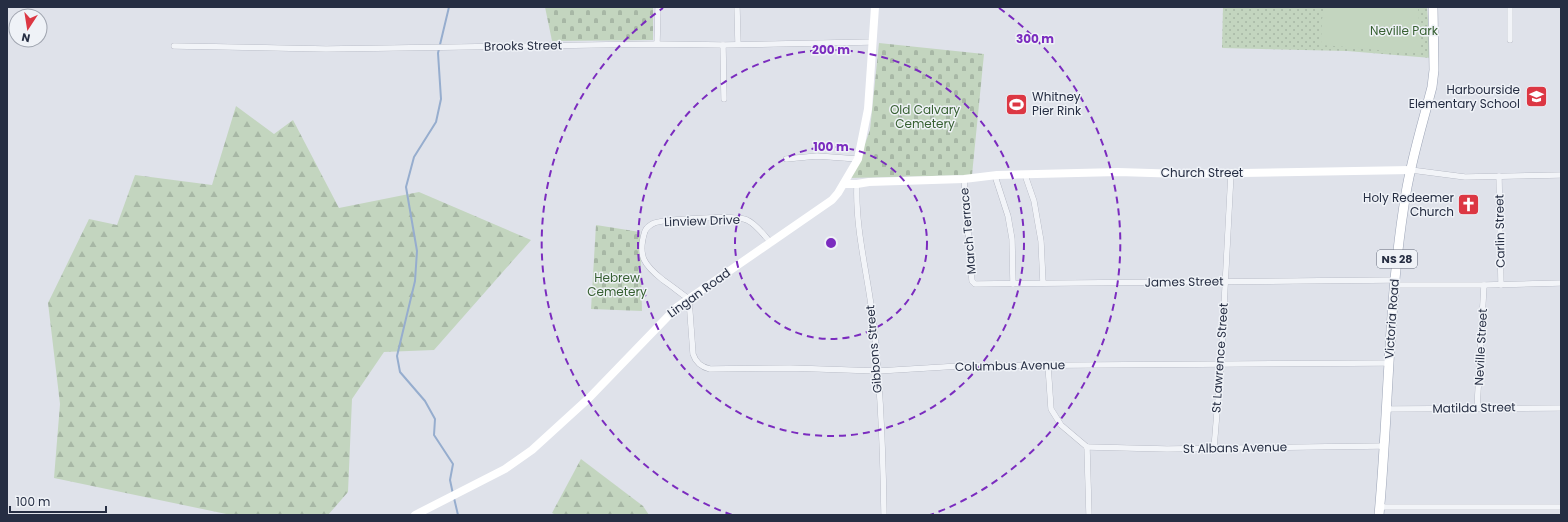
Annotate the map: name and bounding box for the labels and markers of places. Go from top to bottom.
place label: Harbourside Elementary School [1409,81,1520,112]
school or university icon: Harbourside Elementary School [1523,84,1549,110]
place label: Whitney Pier Rink [1032,88,1082,119]
sports icon: Whitney Pier Rink [1003,91,1029,117]
place label: Holy Redeemer Church [1363,189,1455,220]
church icon: Holy Redeemer Church [1456,192,1482,218]
centre of rings [824,236,838,250]

